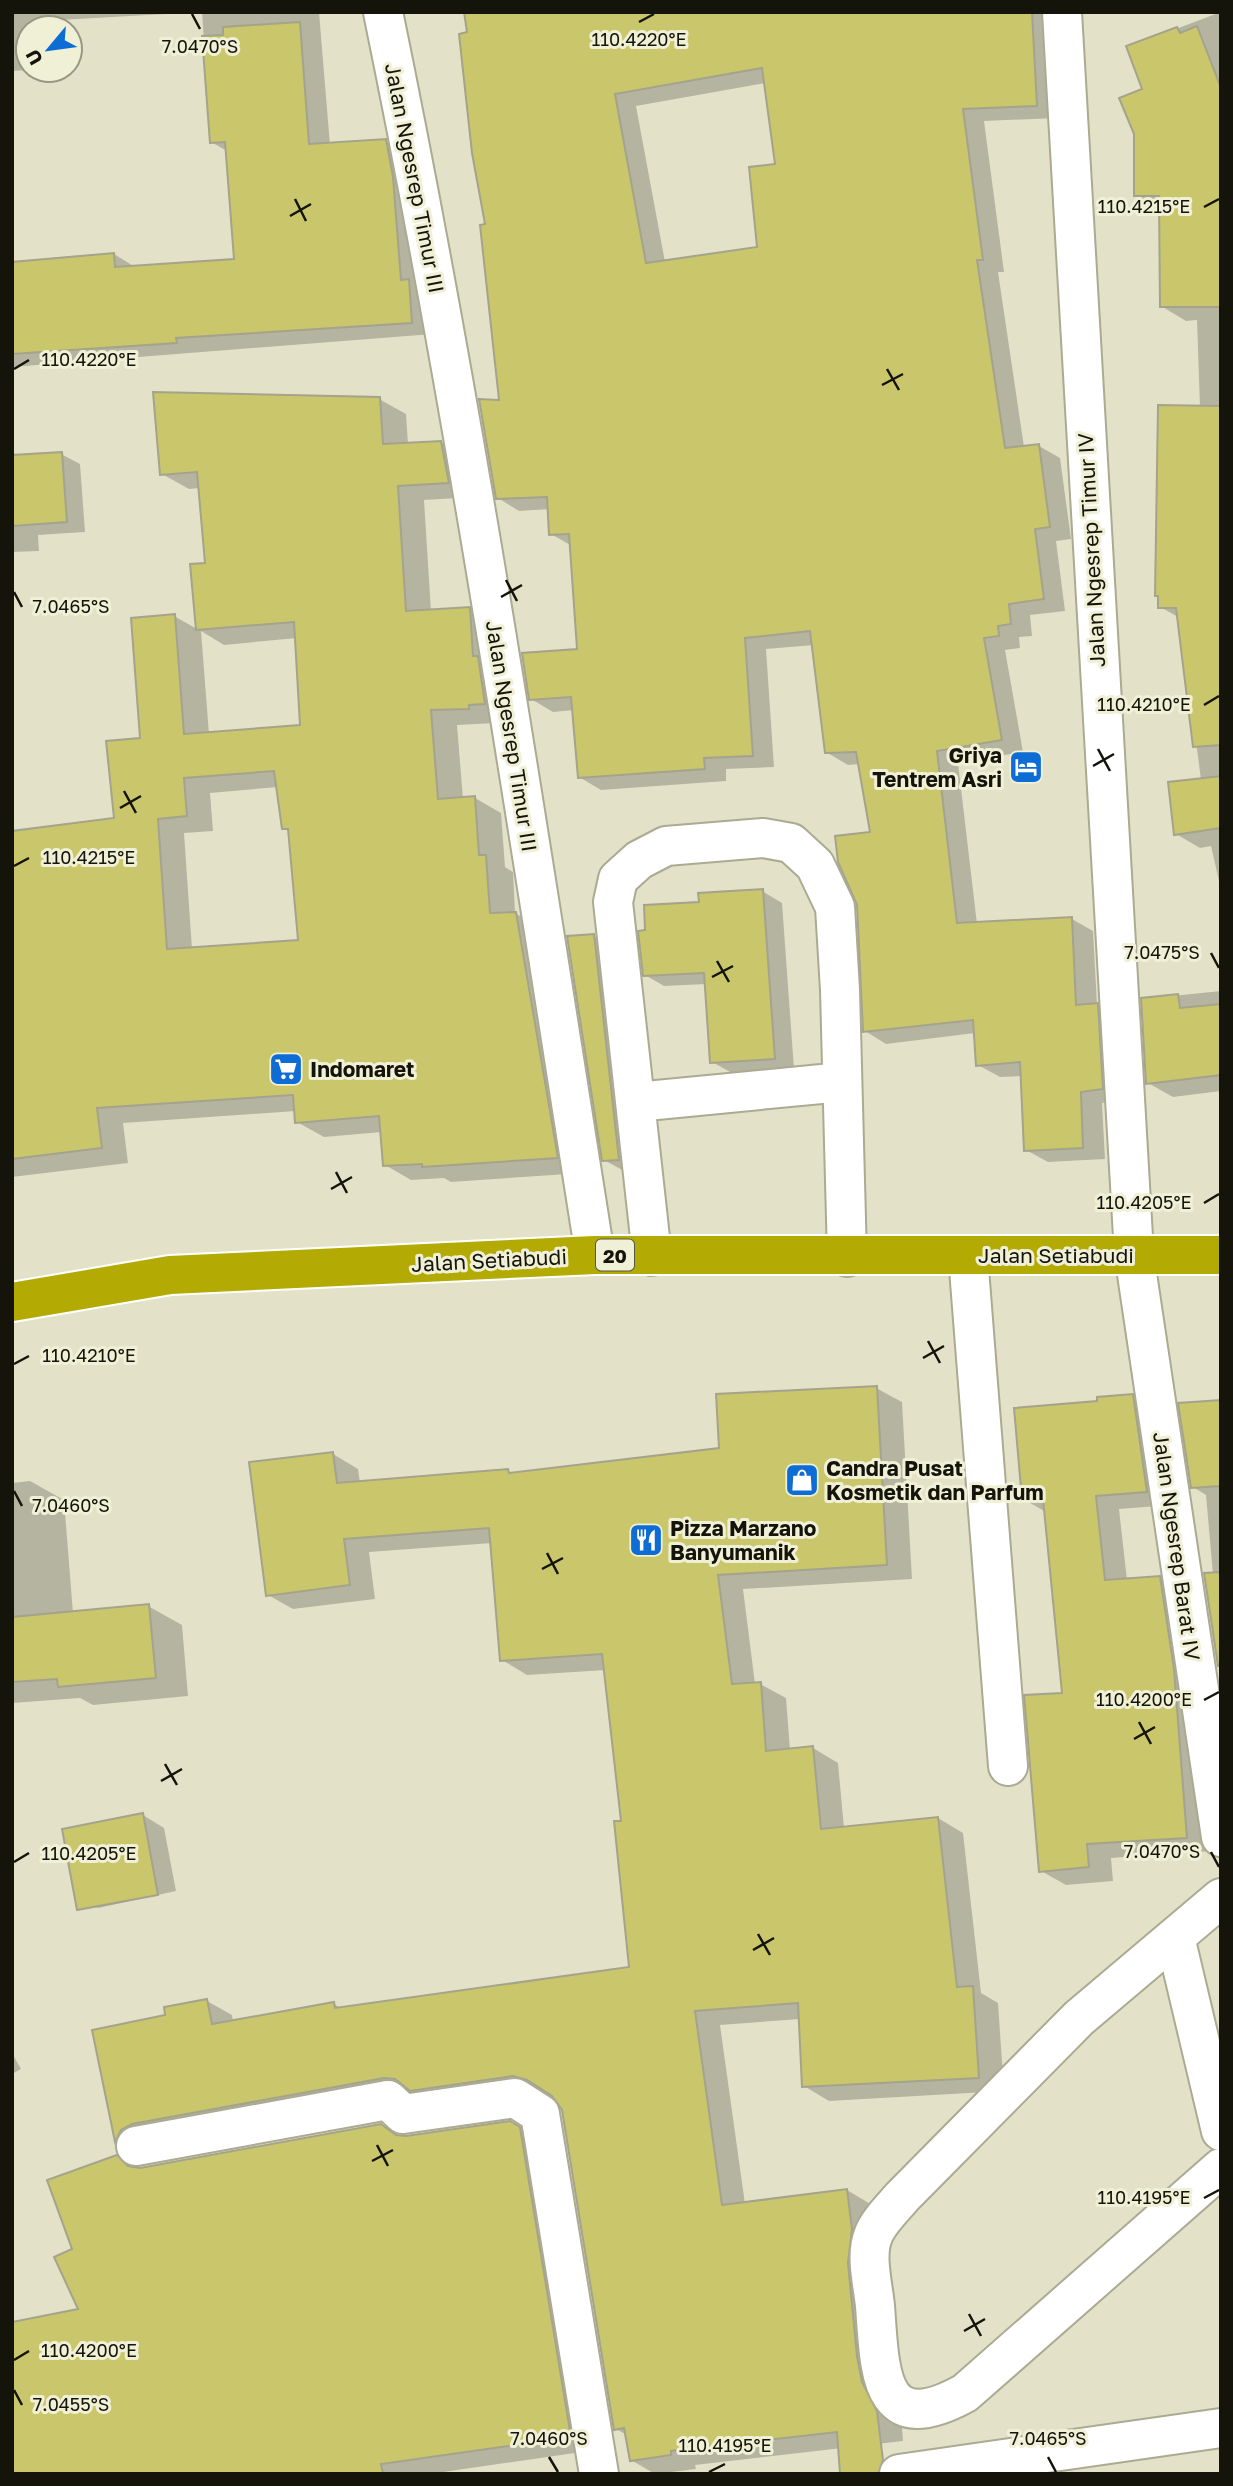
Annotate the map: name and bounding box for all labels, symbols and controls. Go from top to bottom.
north arrow [14,14,84,84]
text: 110.4220°E [591,28,687,50]
text: 7.0470°S [162,35,238,57]
text: U [20,46,47,69]
street label: Jalan Ngesrep Timur III [380,61,450,295]
text: 110.4215°E [1098,195,1190,217]
text: 110.4220°E [41,348,137,370]
street label: Jalan Ngesrep Timur IV [1072,432,1110,668]
text: 7.0465°S [33,595,109,617]
street label: Jalan Ngesrep Timur III [481,618,543,854]
text: 110.4210°E [1097,693,1191,715]
place label: Griya Tentrem Asri [872,742,1002,792]
hotel icon: Griya Tentrem Asri [1007,748,1045,786]
text: 110.4215°E [43,846,135,868]
text: 7.0475°S [1124,941,1200,963]
supermarket icon: Indomaret [267,1050,305,1088]
place label: Indomaret [310,1056,414,1082]
text: 110.4205°E [1096,1191,1192,1213]
road number: 20 [596,1240,634,1270]
street label: Jalan Setiabudi [978,1242,1134,1268]
street label: Jalan Setiabudi [410,1243,568,1277]
text: 110.4210°E [42,1344,136,1366]
street label: Jalan Ngesrep Barat IV [1148,1430,1206,1662]
place label: Candra Pusat Kosmetik dan Parfum [826,1455,1044,1505]
shop icon: Candra Pusat Kosmetik dan Parfum [783,1461,821,1499]
text: 7.0460°S [32,1494,110,1516]
place label: Pizza Marzano Banyumanik [670,1515,816,1565]
restaurant icon: Pizza Marzano Banyumanik [627,1521,665,1559]
text: 110.4200°E [1096,1688,1192,1710]
text: 7.0470°S [1124,1840,1200,1862]
text: 110.4205°E [41,1842,137,1864]
text: 110.4195°E [1097,2186,1191,2208]
text: 110.4200°E [41,2339,137,2361]
text: 7.0455°S [33,2393,109,2415]
text: 7.0460°S [510,2427,588,2449]
text: 7.0465°S [1010,2427,1086,2449]
text: 110.4195°E [678,2434,772,2456]

